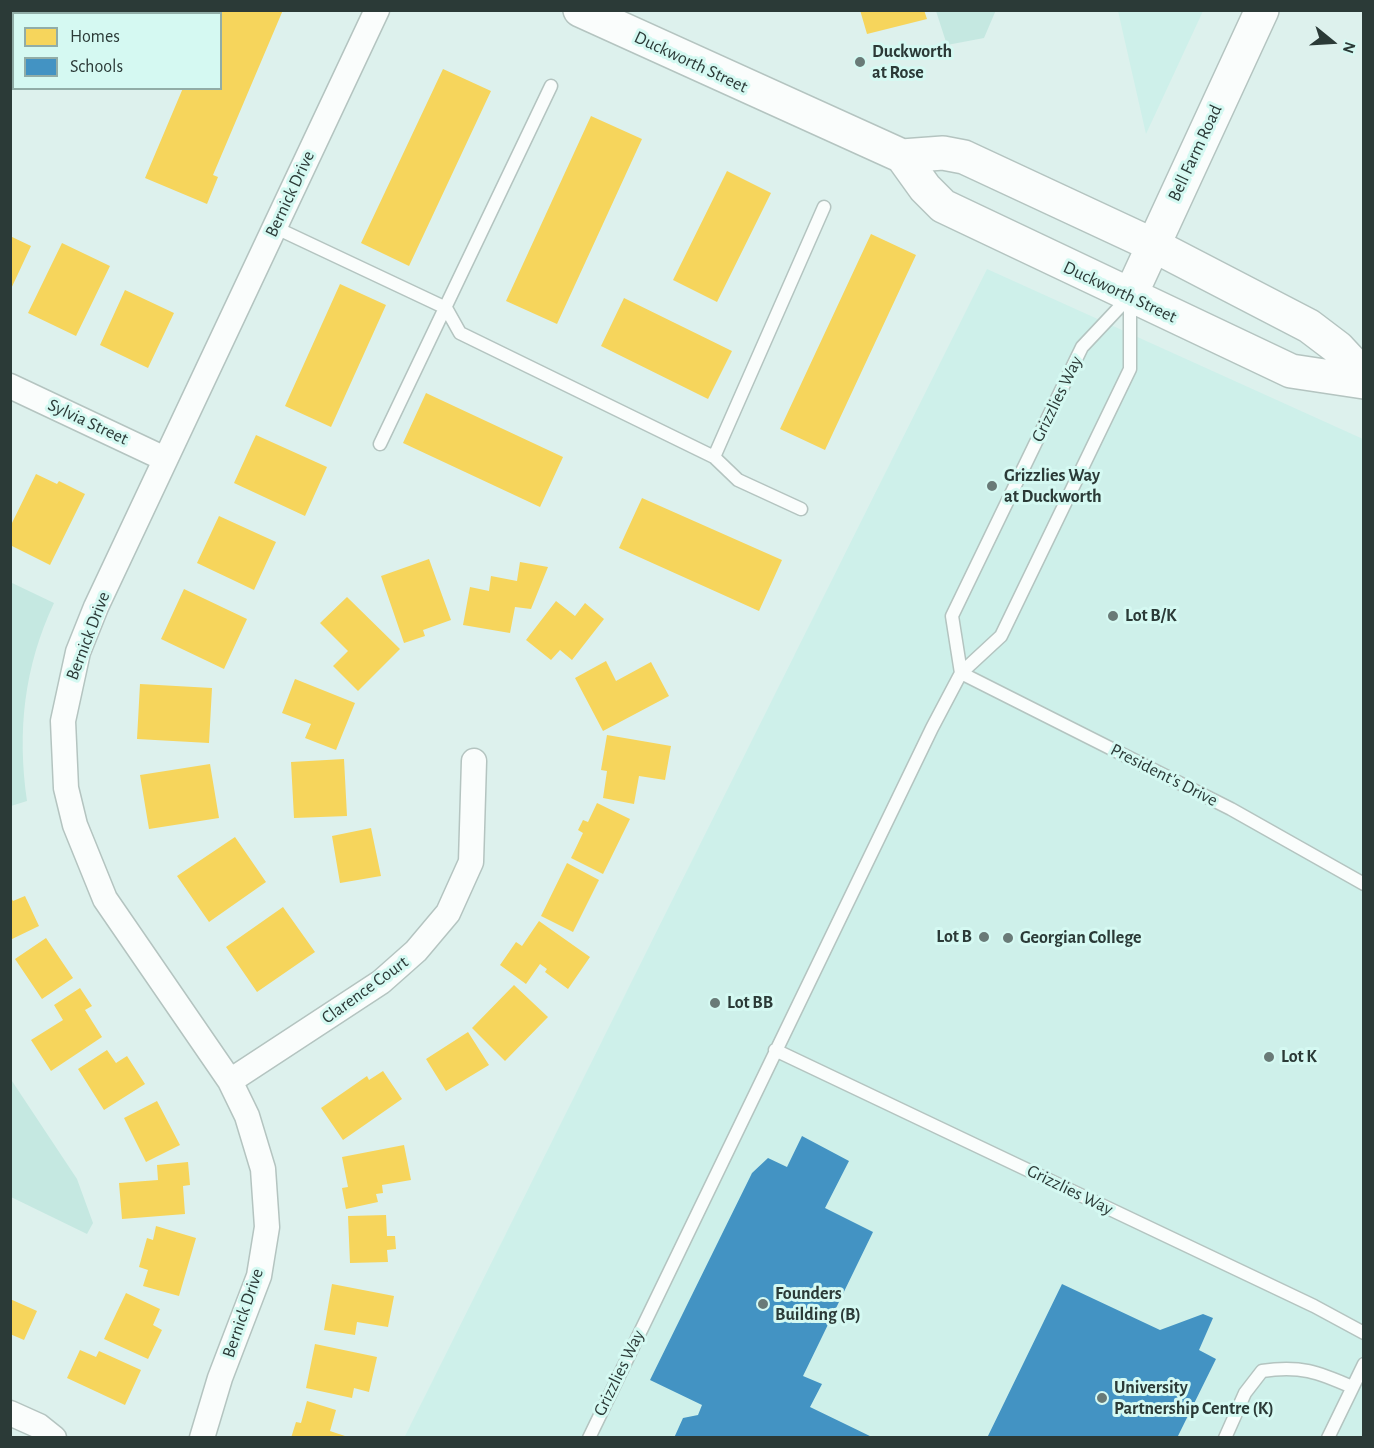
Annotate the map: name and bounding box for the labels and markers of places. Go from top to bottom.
place label: Duckworth at Rose [872,41,952,84]
marker: Duckworth at Rose [853,55,867,69]
place label: Grizzlies Way at Duckworth [1004,465,1102,508]
marker: Grizzlies Way at Duckworth [985,479,999,493]
place label: Lot B/K [1125,605,1176,627]
marker: Lot B/K [1106,609,1120,623]
place label: Lot B [936,926,972,948]
place label: Georgian College [1020,927,1142,949]
marker: Lot B [977,930,991,944]
marker: Georgian College [1001,931,1015,945]
place label: Lot BB [727,992,773,1014]
marker: Lot BB [708,996,722,1010]
place label: Lot K [1281,1046,1317,1068]
marker: Lot K [1262,1050,1276,1064]
place label: Founders Building (B) [775,1283,861,1326]
marker: Founders Building (B) [756,1297,770,1311]
place label: University Partnership Centre (K) [1114,1377,1274,1420]
marker: University Partnership Centre (K) [1095,1391,1109,1405]

